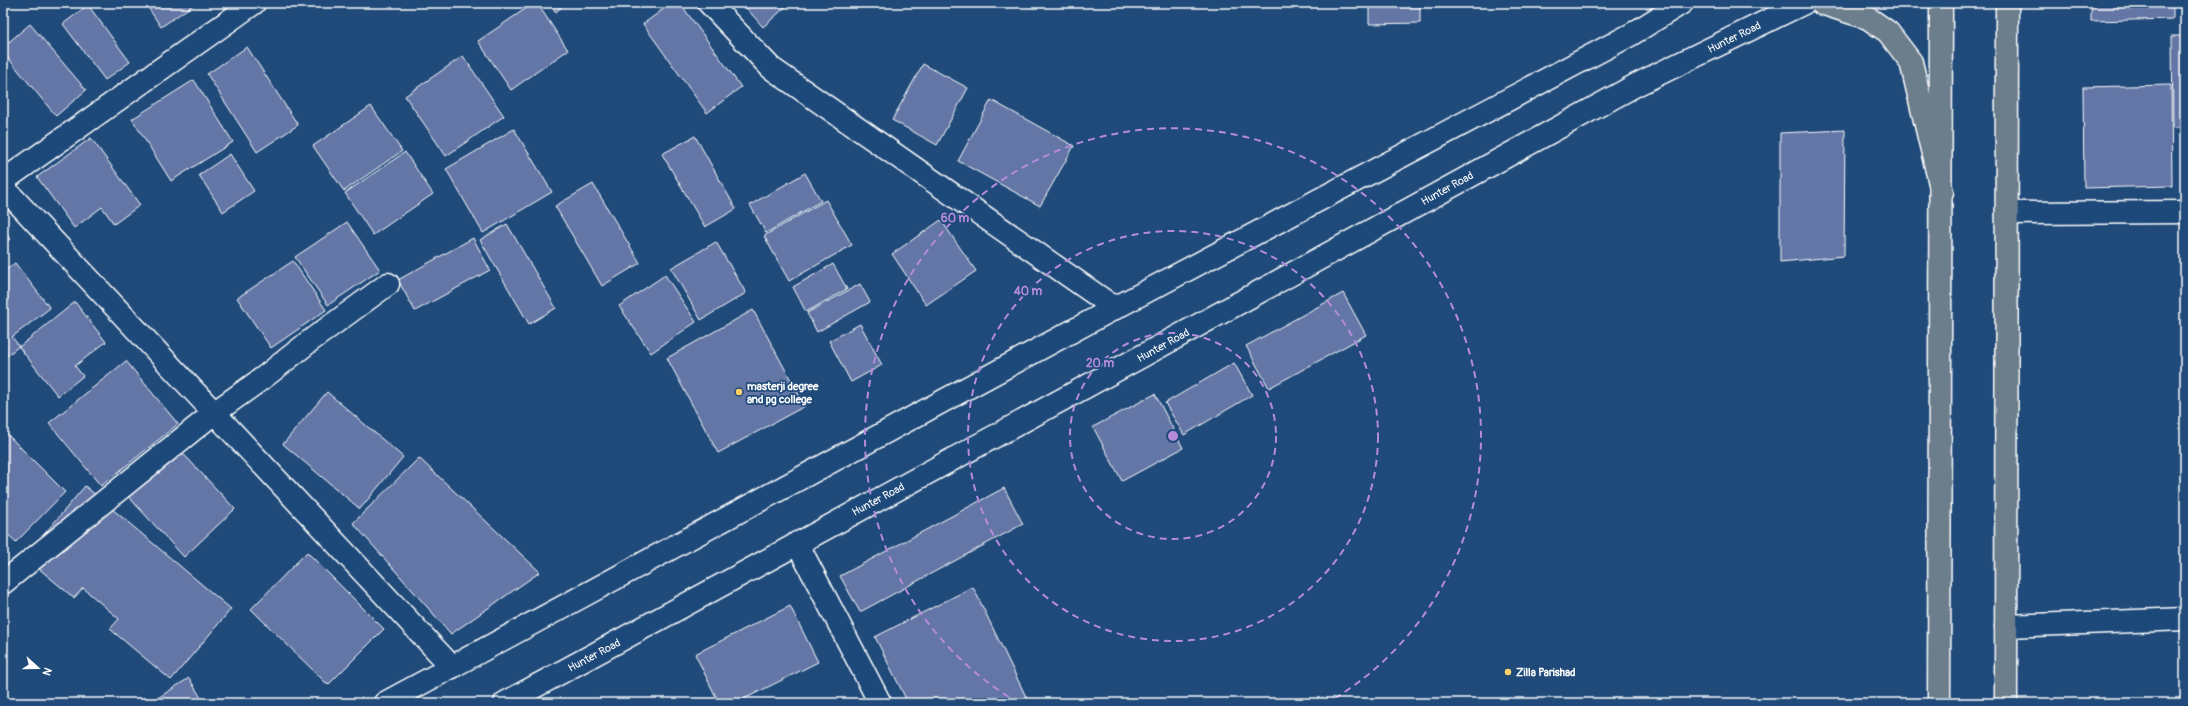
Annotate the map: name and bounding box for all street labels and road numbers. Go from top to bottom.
street label: Hunter Road [1705,19,1763,56]
street label: Hunter Road [1419,169,1476,208]
street label: Hunter Road [1135,326,1192,365]
street label: Hunter Road [850,480,907,519]
street label: Hunter Road [566,636,623,675]

